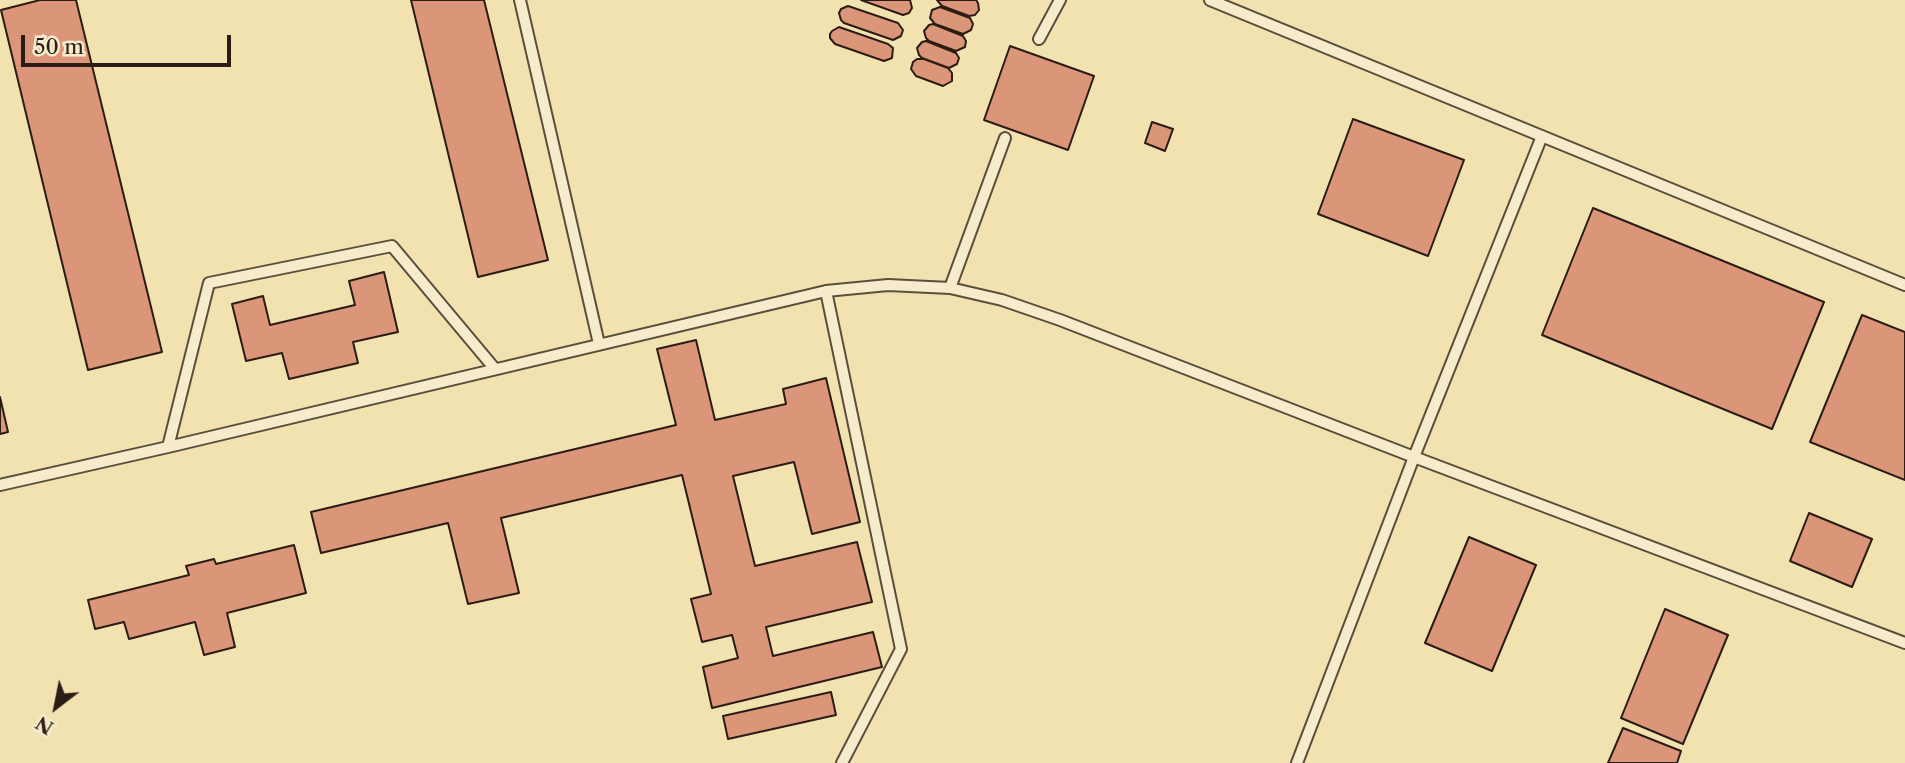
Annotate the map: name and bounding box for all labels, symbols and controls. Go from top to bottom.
scale bar [24,21,234,65]
text: 50 m [34,34,84,59]
north arrow [21,672,91,742]
text: N [32,711,58,739]

